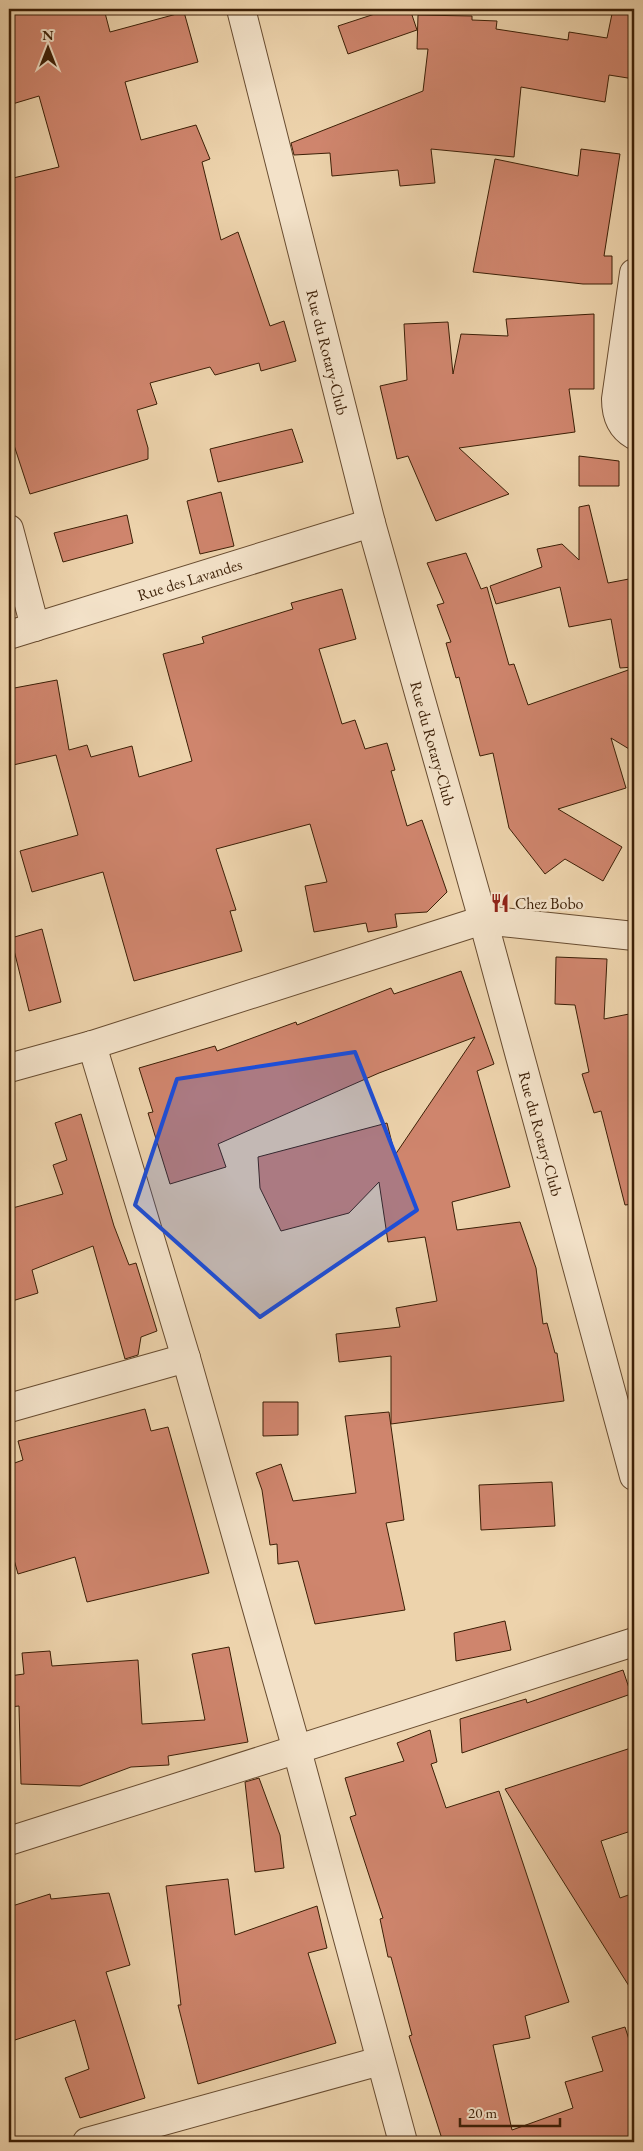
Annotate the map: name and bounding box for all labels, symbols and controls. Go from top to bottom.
north arrow [22,22,72,72]
text: N [42,26,54,44]
street label: Rue du Rotary-Club [302,287,354,417]
street label: Rue des Lavandes [135,553,245,605]
street label: Rue du Rotary-Club [406,679,461,808]
restaurant icon: Chez Bobo [489,892,511,914]
place label: Chez Bobo [515,893,584,914]
street label: Rue du Rotary-Club [514,1069,568,1198]
scale bar [460,2096,560,2128]
text: 20 m [468,2103,497,2122]

